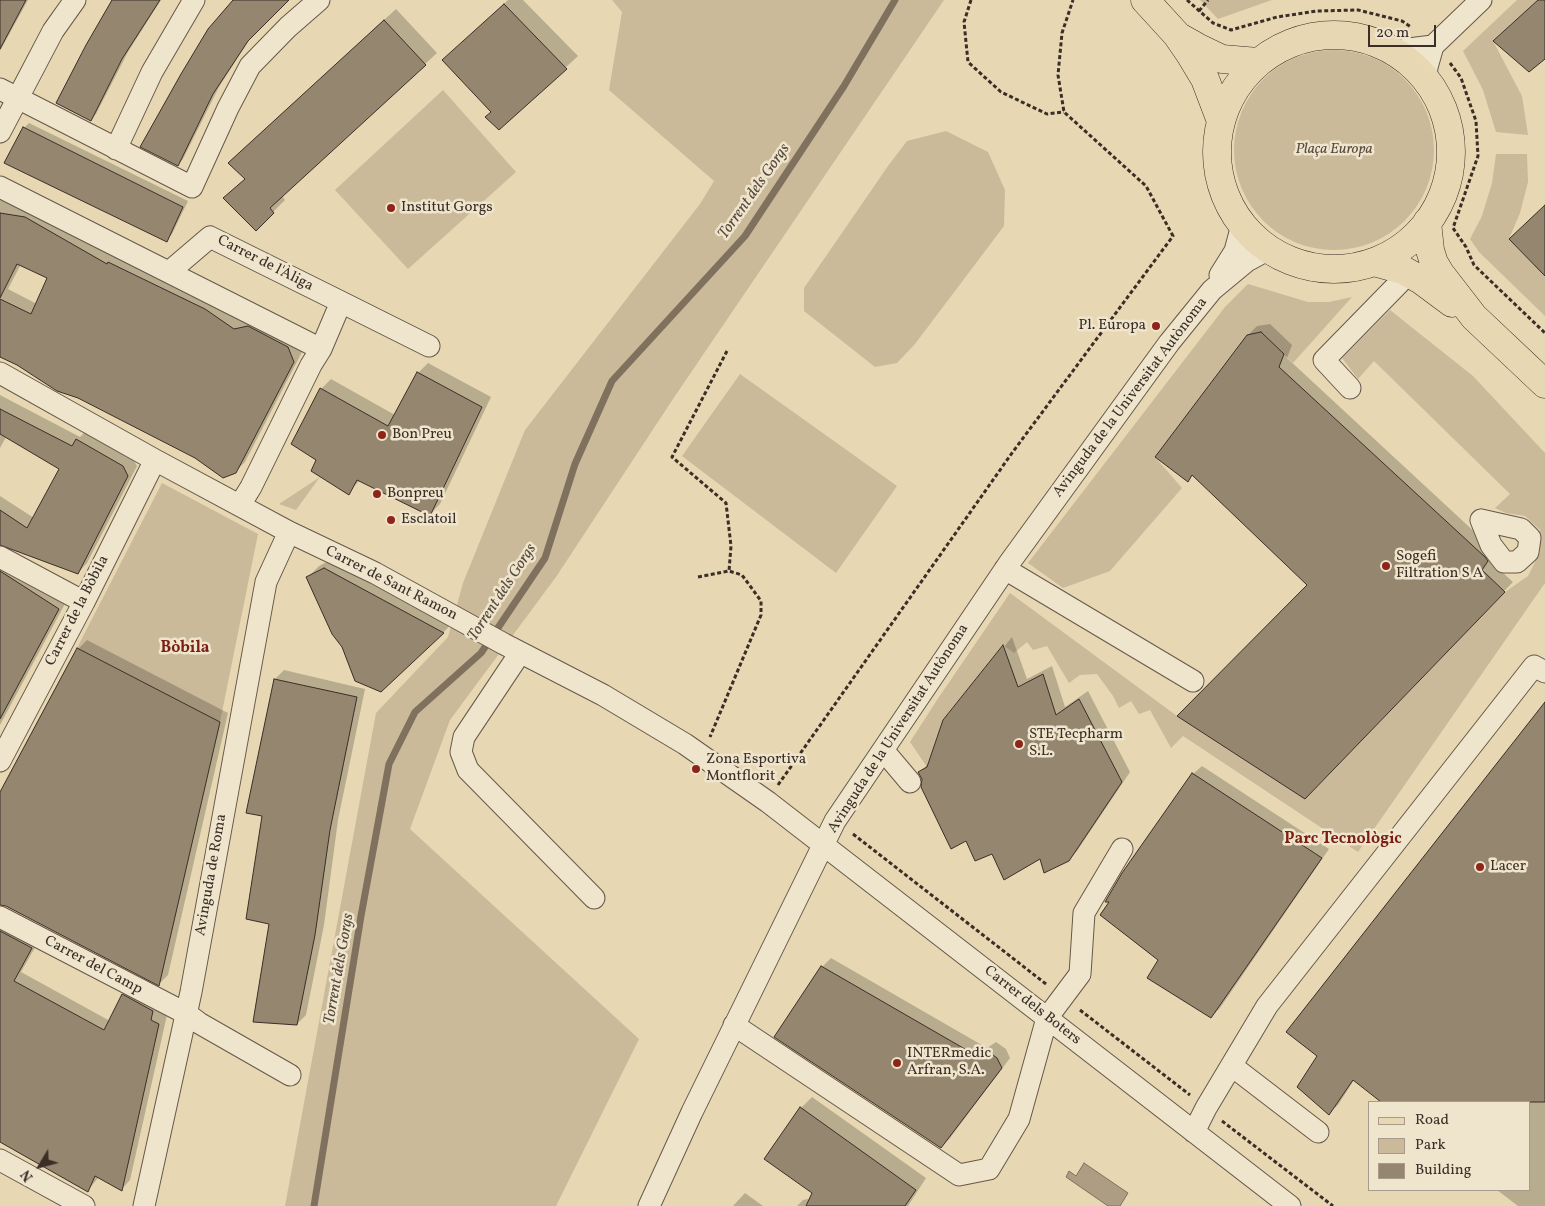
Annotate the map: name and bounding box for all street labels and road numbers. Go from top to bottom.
street label: Carrer de l'Àliga [214,232,316,296]
street label: Avinguda de la Universitat Autònoma [1050,295,1212,501]
street label: Carrer de Sant Ramon [322,543,460,625]
street label: Carrer de la Bòbila [42,553,114,669]
street label: Avinguda de la Universitat Autònoma [825,621,973,837]
street label: Avinguda de Roma [192,813,232,937]
street label: Carrer del Camp [41,933,145,999]
street label: Carrer dels Boters [980,963,1084,1049]

